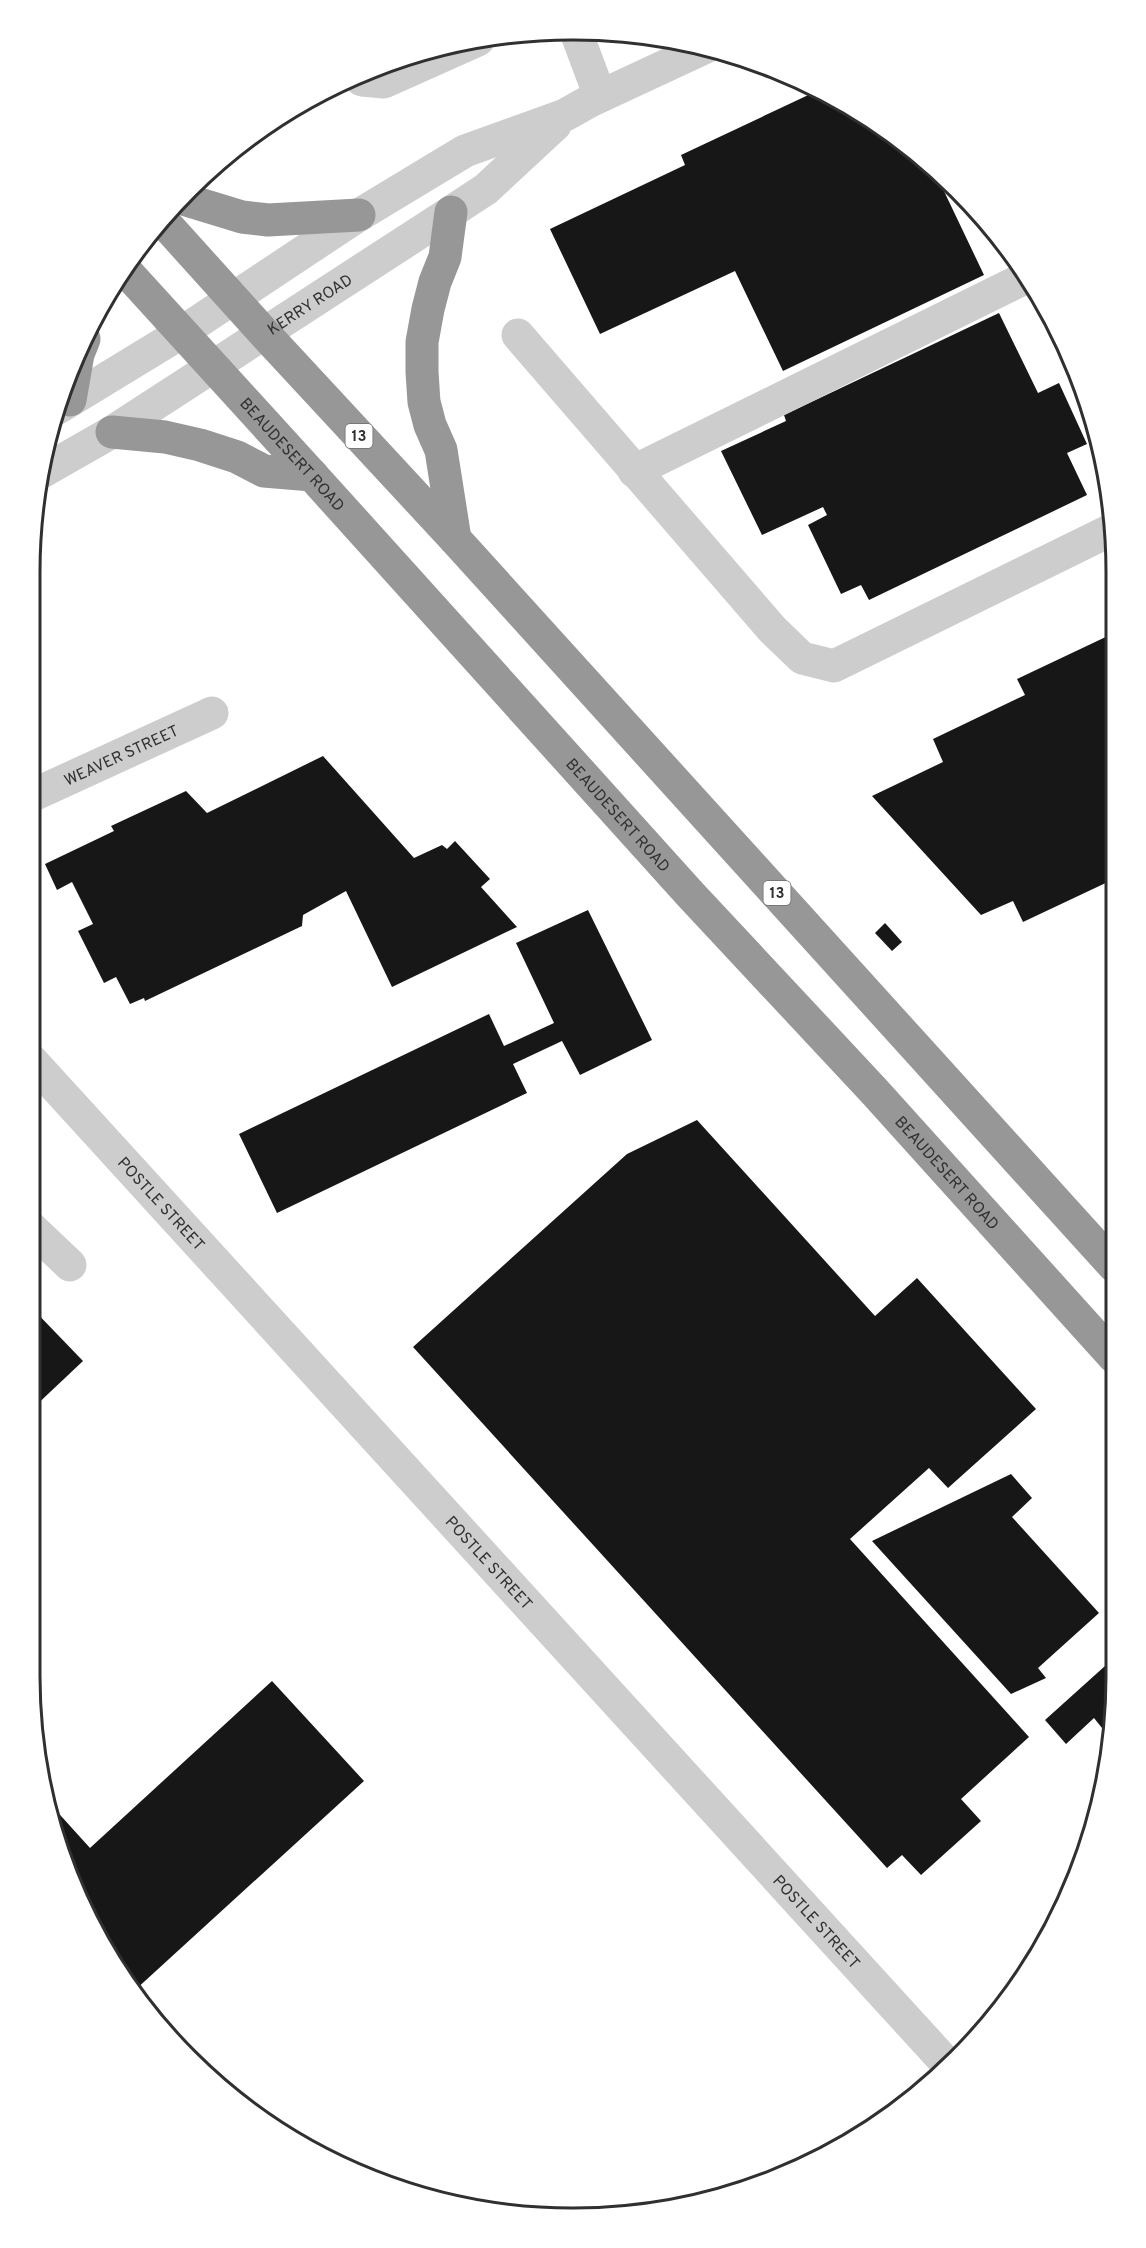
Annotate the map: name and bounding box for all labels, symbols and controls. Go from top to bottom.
street label: KERRY ROAD [264,271,357,340]
street label: BEAUDESERT ROAD [235,394,348,516]
road number: 13 [346,424,372,448]
street label: WEAVER STREET [61,722,182,791]
street label: BEAUDESERT ROAD [560,755,674,877]
road number: 13 [764,881,790,905]
street label: BEAUDESERT ROAD [889,1113,1002,1235]
street label: POSTLE STREET [112,1154,208,1256]
street label: POSTLE STREET [440,1513,536,1615]
street label: POSTLE STREET [768,1872,863,1974]

